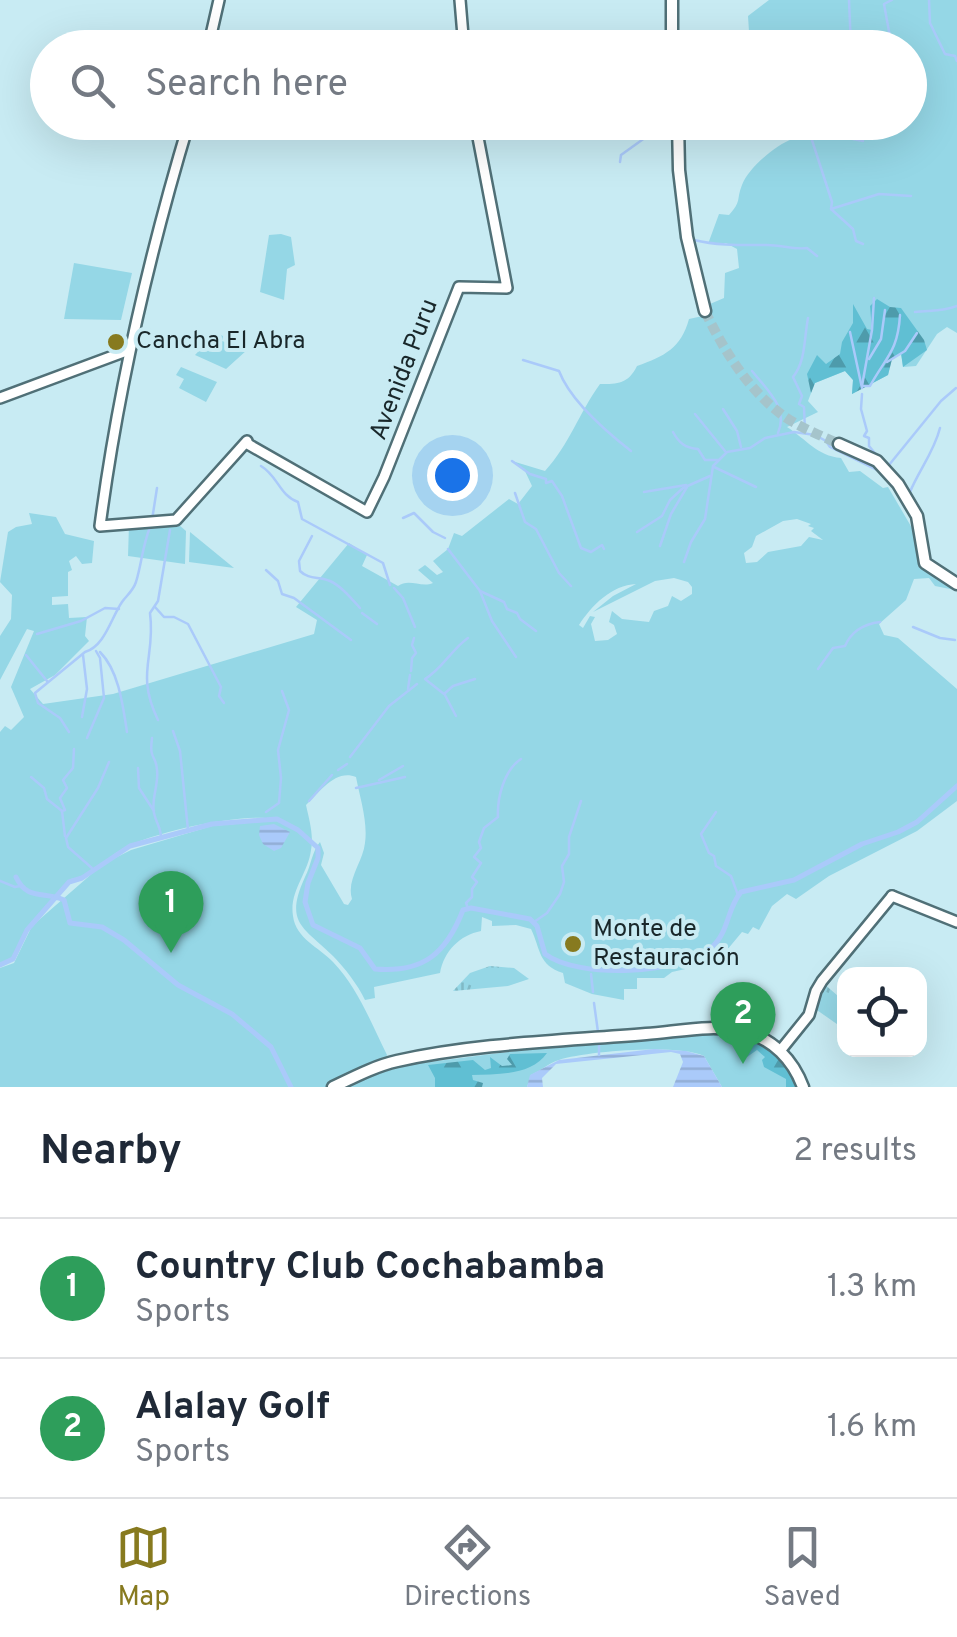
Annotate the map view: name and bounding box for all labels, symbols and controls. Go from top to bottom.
search box [30,30,927,140]
icon: search [65,58,120,113]
text: Search here [145,61,348,110]
street label: Avenida Puru [363,295,447,445]
place label: Cancha El Abra [136,326,306,358]
marker: Cancha El Abra [105,331,127,353]
your location [427,450,478,501]
pin: 1 [138,870,204,953]
place label: Monte de Restauración [593,914,740,975]
marker: Monte de Restauración [562,933,584,955]
map controls [837,967,927,1057]
button: locate [837,967,927,1057]
pin: 2 [710,982,776,1064]
text: Nearby [40,1126,182,1179]
text: 2 results [793,1132,917,1172]
text: Country Club Cochabamba [135,1244,605,1293]
text: 1 [66,1268,79,1308]
text: 1.3 km [827,1268,917,1308]
text: Sports [135,1293,230,1333]
text: Alalay Golf [135,1384,330,1433]
text: 2 [63,1408,82,1448]
text: 1.6 km [827,1408,917,1448]
text: Sports [135,1433,230,1473]
tab: Map [116,1520,171,1616]
tab: Directions [404,1520,531,1616]
tab: Saved [764,1520,841,1616]

